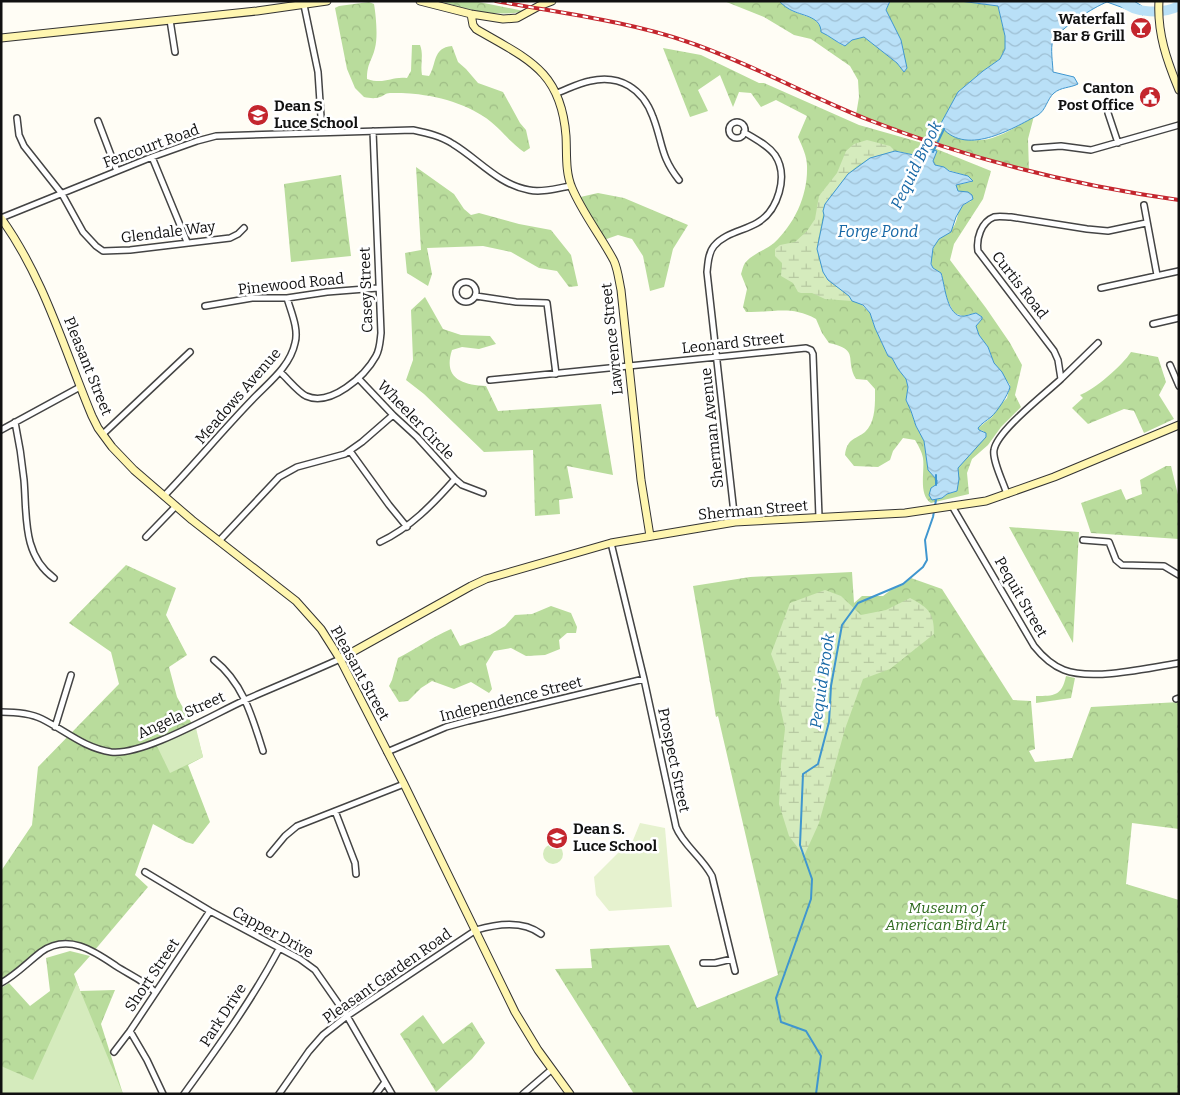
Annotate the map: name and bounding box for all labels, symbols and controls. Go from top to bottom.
place label: Waterfall Bar & Grill [1053,10,1125,45]
bar icon: Waterfall Bar & Grill [1129,16,1153,40]
place label: Canton Post Office [1058,79,1134,114]
public building icon: Canton Post Office [1138,85,1162,109]
place label: Dean S Luce School [274,97,358,132]
school or university icon: Dean S Luce School [246,103,270,127]
water label: Pequid Brook [887,118,946,212]
street label: Fencourt Road [100,120,202,172]
street label: Glendale Way [120,217,216,247]
water label: Forge Pond [838,222,918,241]
street label: Casey Street [355,246,376,333]
street label: Curtis Road [988,248,1052,322]
street label: Pinewood Road [237,269,345,299]
street label: Lawrence Street [597,281,627,396]
street label: Pleasant Street [60,314,116,419]
street label: Leonard Street [681,329,786,357]
street label: Meadows Avenue [191,344,285,448]
street label: Sherman Avenue [697,367,727,489]
street label: Wheeler Circle [374,377,458,463]
street label: Sherman Street [697,496,809,524]
street label: Pequit Street [991,553,1052,641]
street label: Pleasant Street [327,623,394,724]
water label: Pequid Brook [806,632,838,730]
street label: Independence Street [438,672,585,725]
street label: Angela Street [134,687,228,742]
street label: Prospect Street [654,706,694,814]
place label: Dean S. Luce School [573,820,657,855]
school or university icon: Dean S. Luce School [545,826,569,850]
park label: Museum of American Bird Art [884,899,1007,934]
street label: Capper Drive [229,902,317,962]
street label: Pleasant Garden Road [319,925,455,1027]
street label: Short Street [121,935,183,1015]
street label: Park Drive [196,980,250,1050]

